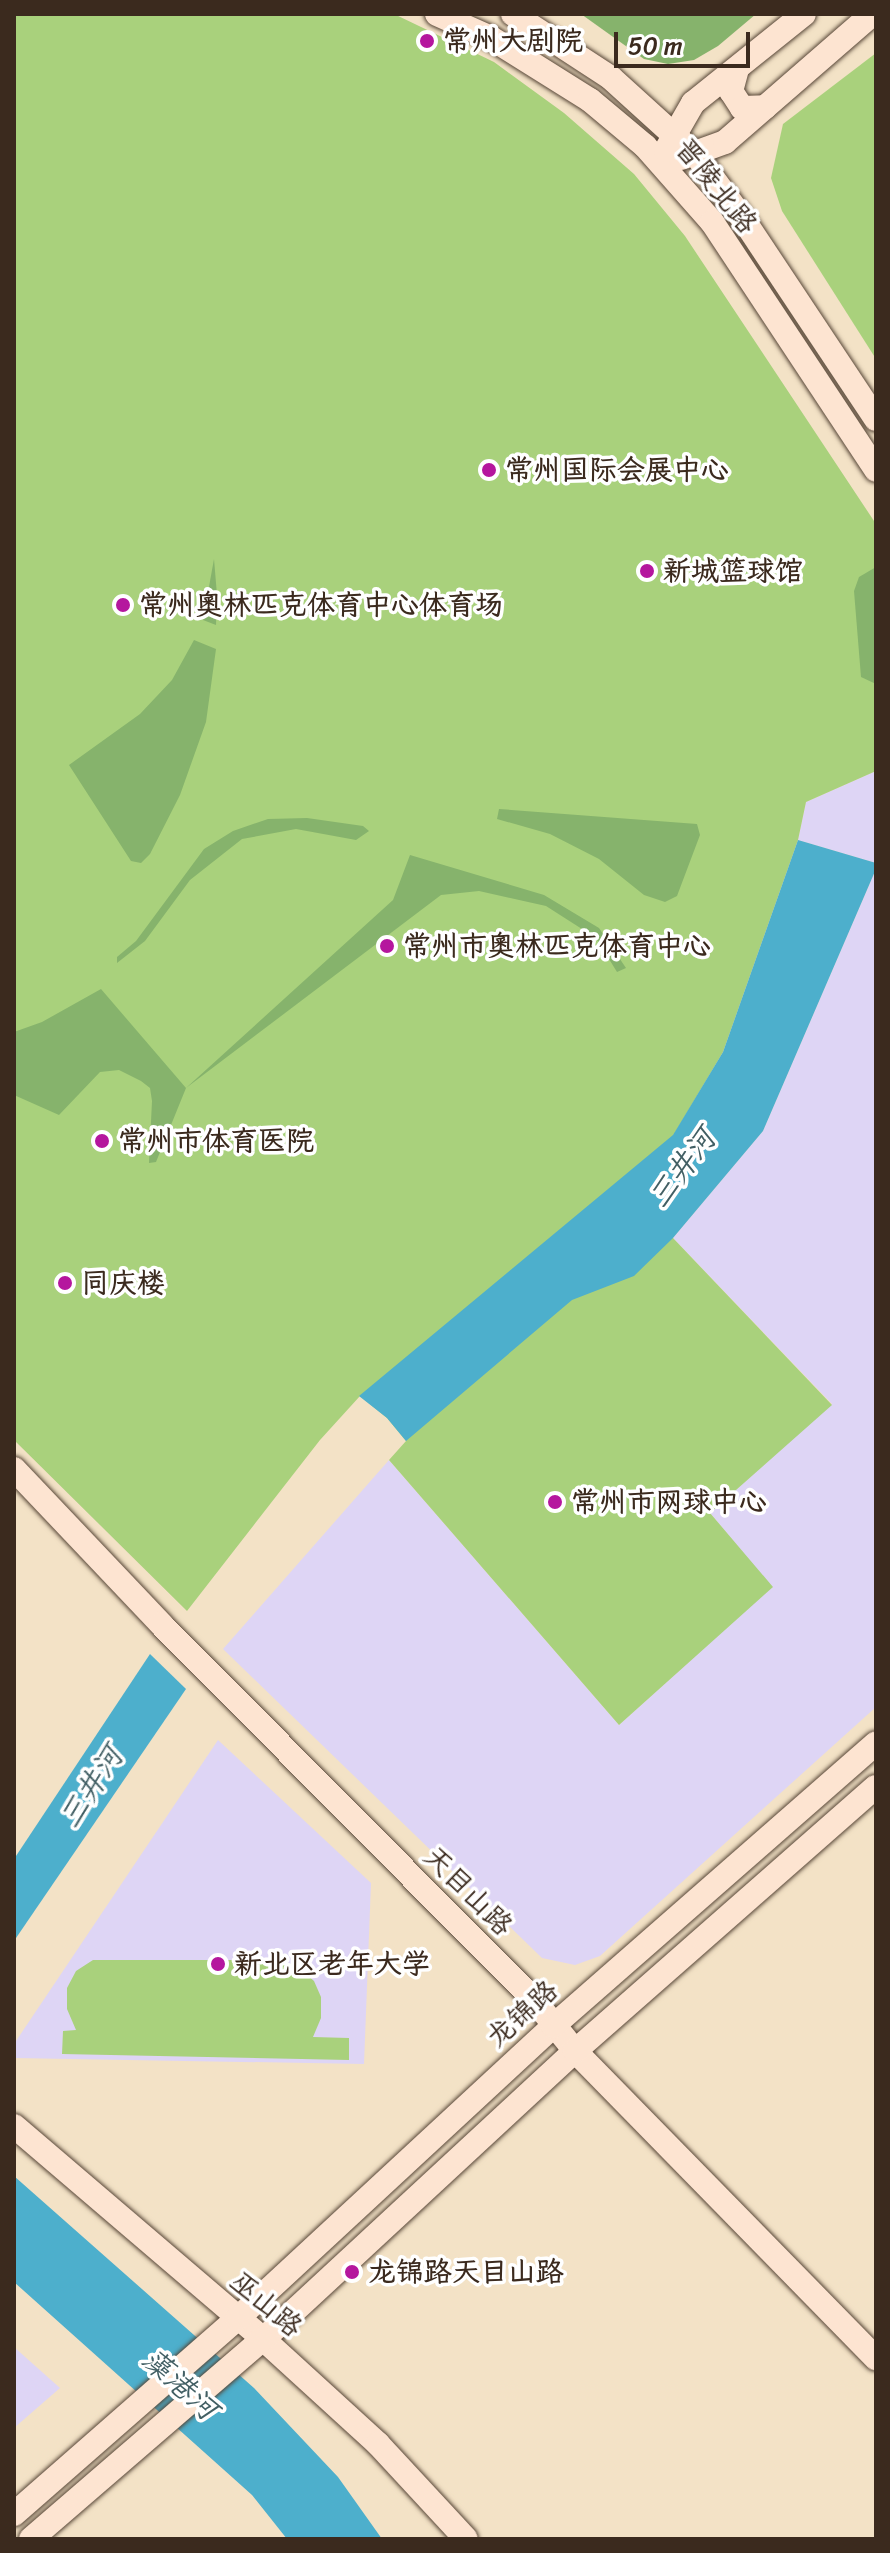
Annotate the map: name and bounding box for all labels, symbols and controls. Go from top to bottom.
scale bar [618,16,754,66]
place label: 常州大剧院 [443,24,583,58]
text: 50 m [628,25,683,67]
marker: 常州大剧院 [418,32,436,50]
street label: 晋陵北路 [668,132,764,240]
place label: 常州国际会展中心 [505,453,729,487]
marker: 常州国际会展中心 [480,461,498,479]
place label: 新城篮球馆 [663,554,803,588]
marker: 新城篮球馆 [638,562,656,580]
place label: 常州奥林匹克体育中心体育场 [139,588,503,622]
marker: 常州奥林匹克体育中心体育场 [114,596,132,614]
place label: 常州市奥林匹克体育中心 [403,929,711,963]
marker: 常州市奥林匹克体育中心 [378,937,396,955]
water label: 三井河 [641,1121,723,1215]
place label: 常州市体育医院 [118,1124,314,1158]
marker: 常州市体育医院 [93,1132,111,1150]
place label: 同庆楼 [81,1266,165,1300]
marker: 同庆楼 [56,1274,74,1292]
place label: 常州市网球中心 [571,1485,767,1519]
marker: 常州市网球中心 [546,1493,564,1511]
water label: 三井河 [51,1739,131,1835]
street label: 天目山路 [417,1840,519,1942]
place label: 新北区老年大学 [234,1947,430,1981]
marker: 新北区老年大学 [209,1955,227,1973]
street label: 龙锦路 [480,1973,564,2055]
place label: 龙锦路天目山路 [368,2255,564,2289]
marker: 龙锦路天目山路 [343,2263,361,2281]
street label: 巫山路 [223,2264,309,2344]
water label: 藻港河 [135,2341,225,2427]

